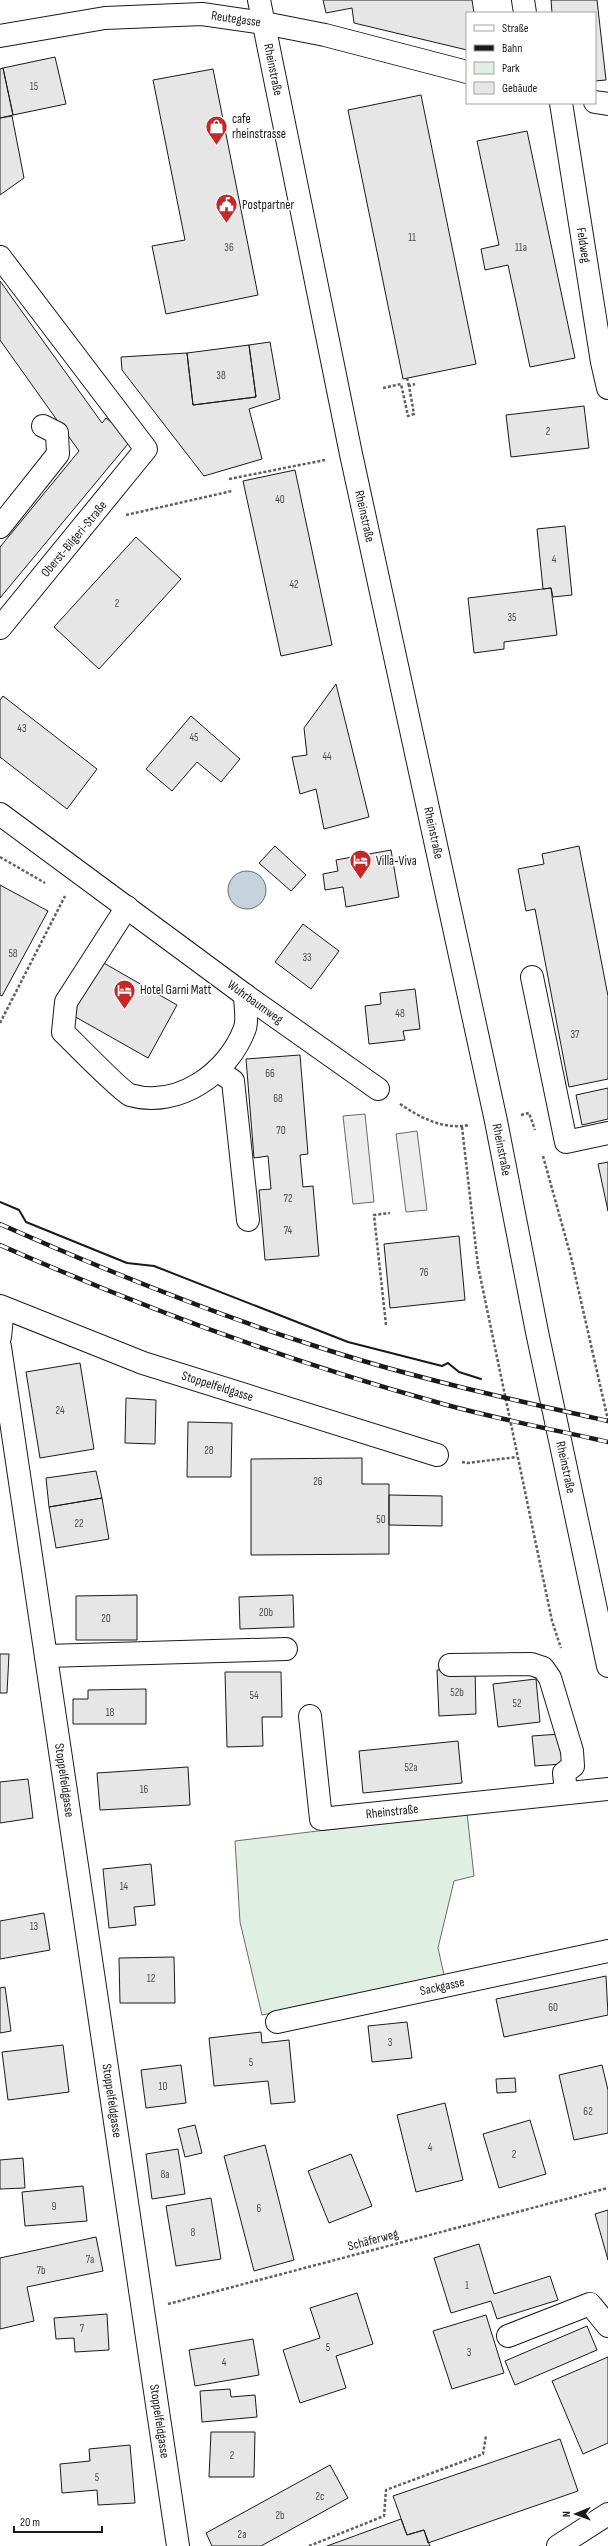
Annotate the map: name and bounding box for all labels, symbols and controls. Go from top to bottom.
street label: Reutegasse [210,7,262,30]
legend [466,12,596,104]
text: Straße [502,21,529,36]
text: Bahn [502,41,522,56]
street label: Rheinstraße [260,42,286,97]
text: Park [502,61,520,76]
house number: 15 [30,80,38,93]
text: Gebäude [502,81,537,96]
place label: cafe rheinstrasse [232,111,286,142]
shop icon: cafe rheinstrasse [204,113,230,146]
public building icon: Postpartner [213,192,239,225]
place label: Postpartner [242,197,295,213]
street label: Feldweg [573,226,594,264]
house number: 11 [408,231,416,244]
house number: 36 [224,241,234,254]
house number: 11a [515,241,527,254]
house number: 38 [216,369,226,382]
house number: 2 [546,425,551,438]
street label: Rheinstraße [351,489,378,544]
house number: 40 [275,493,285,506]
street label: Oberst-Bilgeri-Straße [37,498,111,580]
house number: 4 [552,553,557,566]
house number: 42 [289,578,299,591]
house number: 2 [115,597,120,610]
house number: 35 [507,611,517,624]
house number: 43 [17,722,27,735]
house number: 45 [189,731,199,744]
house number: 44 [322,750,332,763]
street label: Rheinstraße [420,805,447,860]
hotel icon: Villa-Viva [347,848,373,881]
place label: Villa-Viva [376,853,417,869]
house number: 58 [8,947,18,960]
house number: 33 [302,951,312,964]
hotel icon: Hotel Garni Matt [112,977,138,1010]
street label: Wuhrbaumweg [224,977,286,1027]
place label: Hotel Garni Matt [140,982,211,998]
house number: 48 [395,1007,405,1020]
house number: 37 [570,1028,580,1041]
house number: 66 [265,1067,275,1080]
house number: 68 [273,1092,283,1105]
street label: Rheinstraße [489,1122,514,1177]
house number: 70 [276,1124,286,1137]
house number: 72 [284,1192,293,1205]
house number: 74 [284,1224,293,1237]
house number: 76 [419,1266,429,1279]
street label: Stoppelfeldgasse [180,1368,255,1405]
house number: 24 [55,1404,65,1417]
street label: Rheinstraße [552,1440,579,1495]
house number: 28 [204,1444,214,1457]
house number: 26 [313,1475,323,1488]
house number: 50 [376,1513,386,1526]
house number: 22 [74,1517,84,1530]
house number: 20b [259,1606,273,1619]
house number: 20 [101,1612,111,1625]
house number: 52b [450,1686,464,1699]
house number: 54 [249,1689,259,1702]
house number: 52 [513,1697,522,1710]
house number: 18 [106,1706,115,1719]
street label: Stoppelfeldgasse [51,1742,78,1818]
house number: 52a [404,1761,418,1774]
house number: 16 [140,1783,149,1796]
street label: Rheinstraße [365,1801,419,1822]
house number: 14 [120,1880,129,1893]
house number: 13 [30,1920,39,1933]
house number: 12 [147,1972,156,1985]
street label: Sackgasse [419,1974,466,1999]
house number: 60 [548,2001,558,2014]
house number: 3 [388,2036,393,2049]
house number: 5 [249,2056,253,2069]
street label: Stoppelfeldgasse [99,2063,125,2139]
house number: 10 [159,2080,167,2093]
house number: 62 [583,2105,593,2118]
house number: 4 [428,2141,433,2154]
house number: 2 [512,2148,517,2161]
house number: 8a [160,2168,170,2181]
house number: 9 [52,2200,57,2213]
house number: 6 [257,2202,262,2215]
house number: 8 [191,2226,196,2239]
street label: Schäferweg [346,2226,400,2254]
house number: 7a [86,2253,94,2266]
house number: 7b [37,2264,46,2277]
house number: 1 [465,2279,469,2292]
house number: 7 [80,2322,85,2335]
house number: 5 [326,2341,330,2354]
house number: 3 [467,2346,472,2359]
house number: 4 [222,2356,227,2369]
street label: Stoppelfeldgasse [146,2383,173,2459]
house number: 2 [230,2449,235,2462]
house number: 5 [95,2471,99,2484]
house number: 2c [316,2490,324,2503]
north arrow [556,2494,596,2534]
scale bar [14,2508,102,2534]
house number: 2b [275,2509,285,2522]
text: N [560,2511,573,2517]
text: 20 m [20,2515,40,2530]
house number: 2a [238,2528,246,2541]

